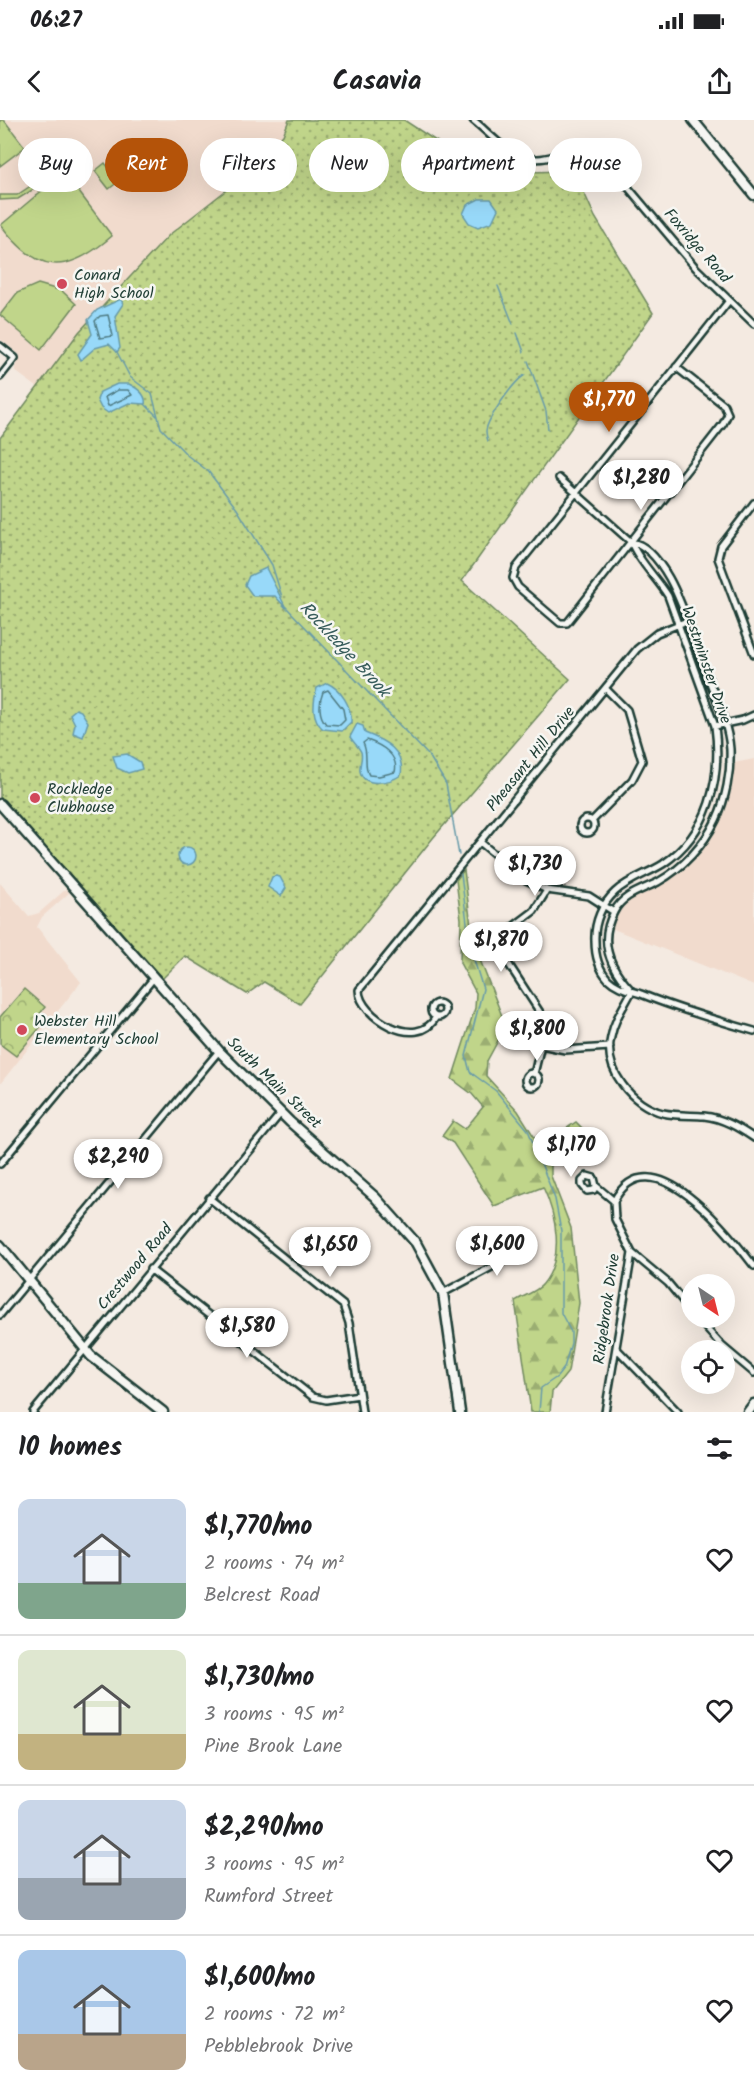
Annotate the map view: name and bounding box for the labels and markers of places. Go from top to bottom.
place label: Conard High School [74,263,154,306]
marker: Conard High School [55,277,69,291]
pin: $1,770 [560,382,658,433]
pin: $1,280 [592,460,690,511]
place label: Rockledge Clubhouse [47,777,114,820]
marker: Rockledge Clubhouse [28,791,42,805]
pin: $1,730 [486,846,584,897]
pin: $1,870 [452,922,550,973]
place label: Webster Hill Elementary School [34,1009,159,1052]
pin: $1,800 [488,1011,586,1062]
marker: Webster Hill Elementary School [15,1023,29,1037]
pin: $1,170 [522,1127,620,1178]
pin: $2,290 [69,1139,167,1190]
pin: $1,600 [448,1226,546,1277]
pin: $1,650 [281,1227,379,1278]
pin: $1,580 [198,1308,296,1359]

